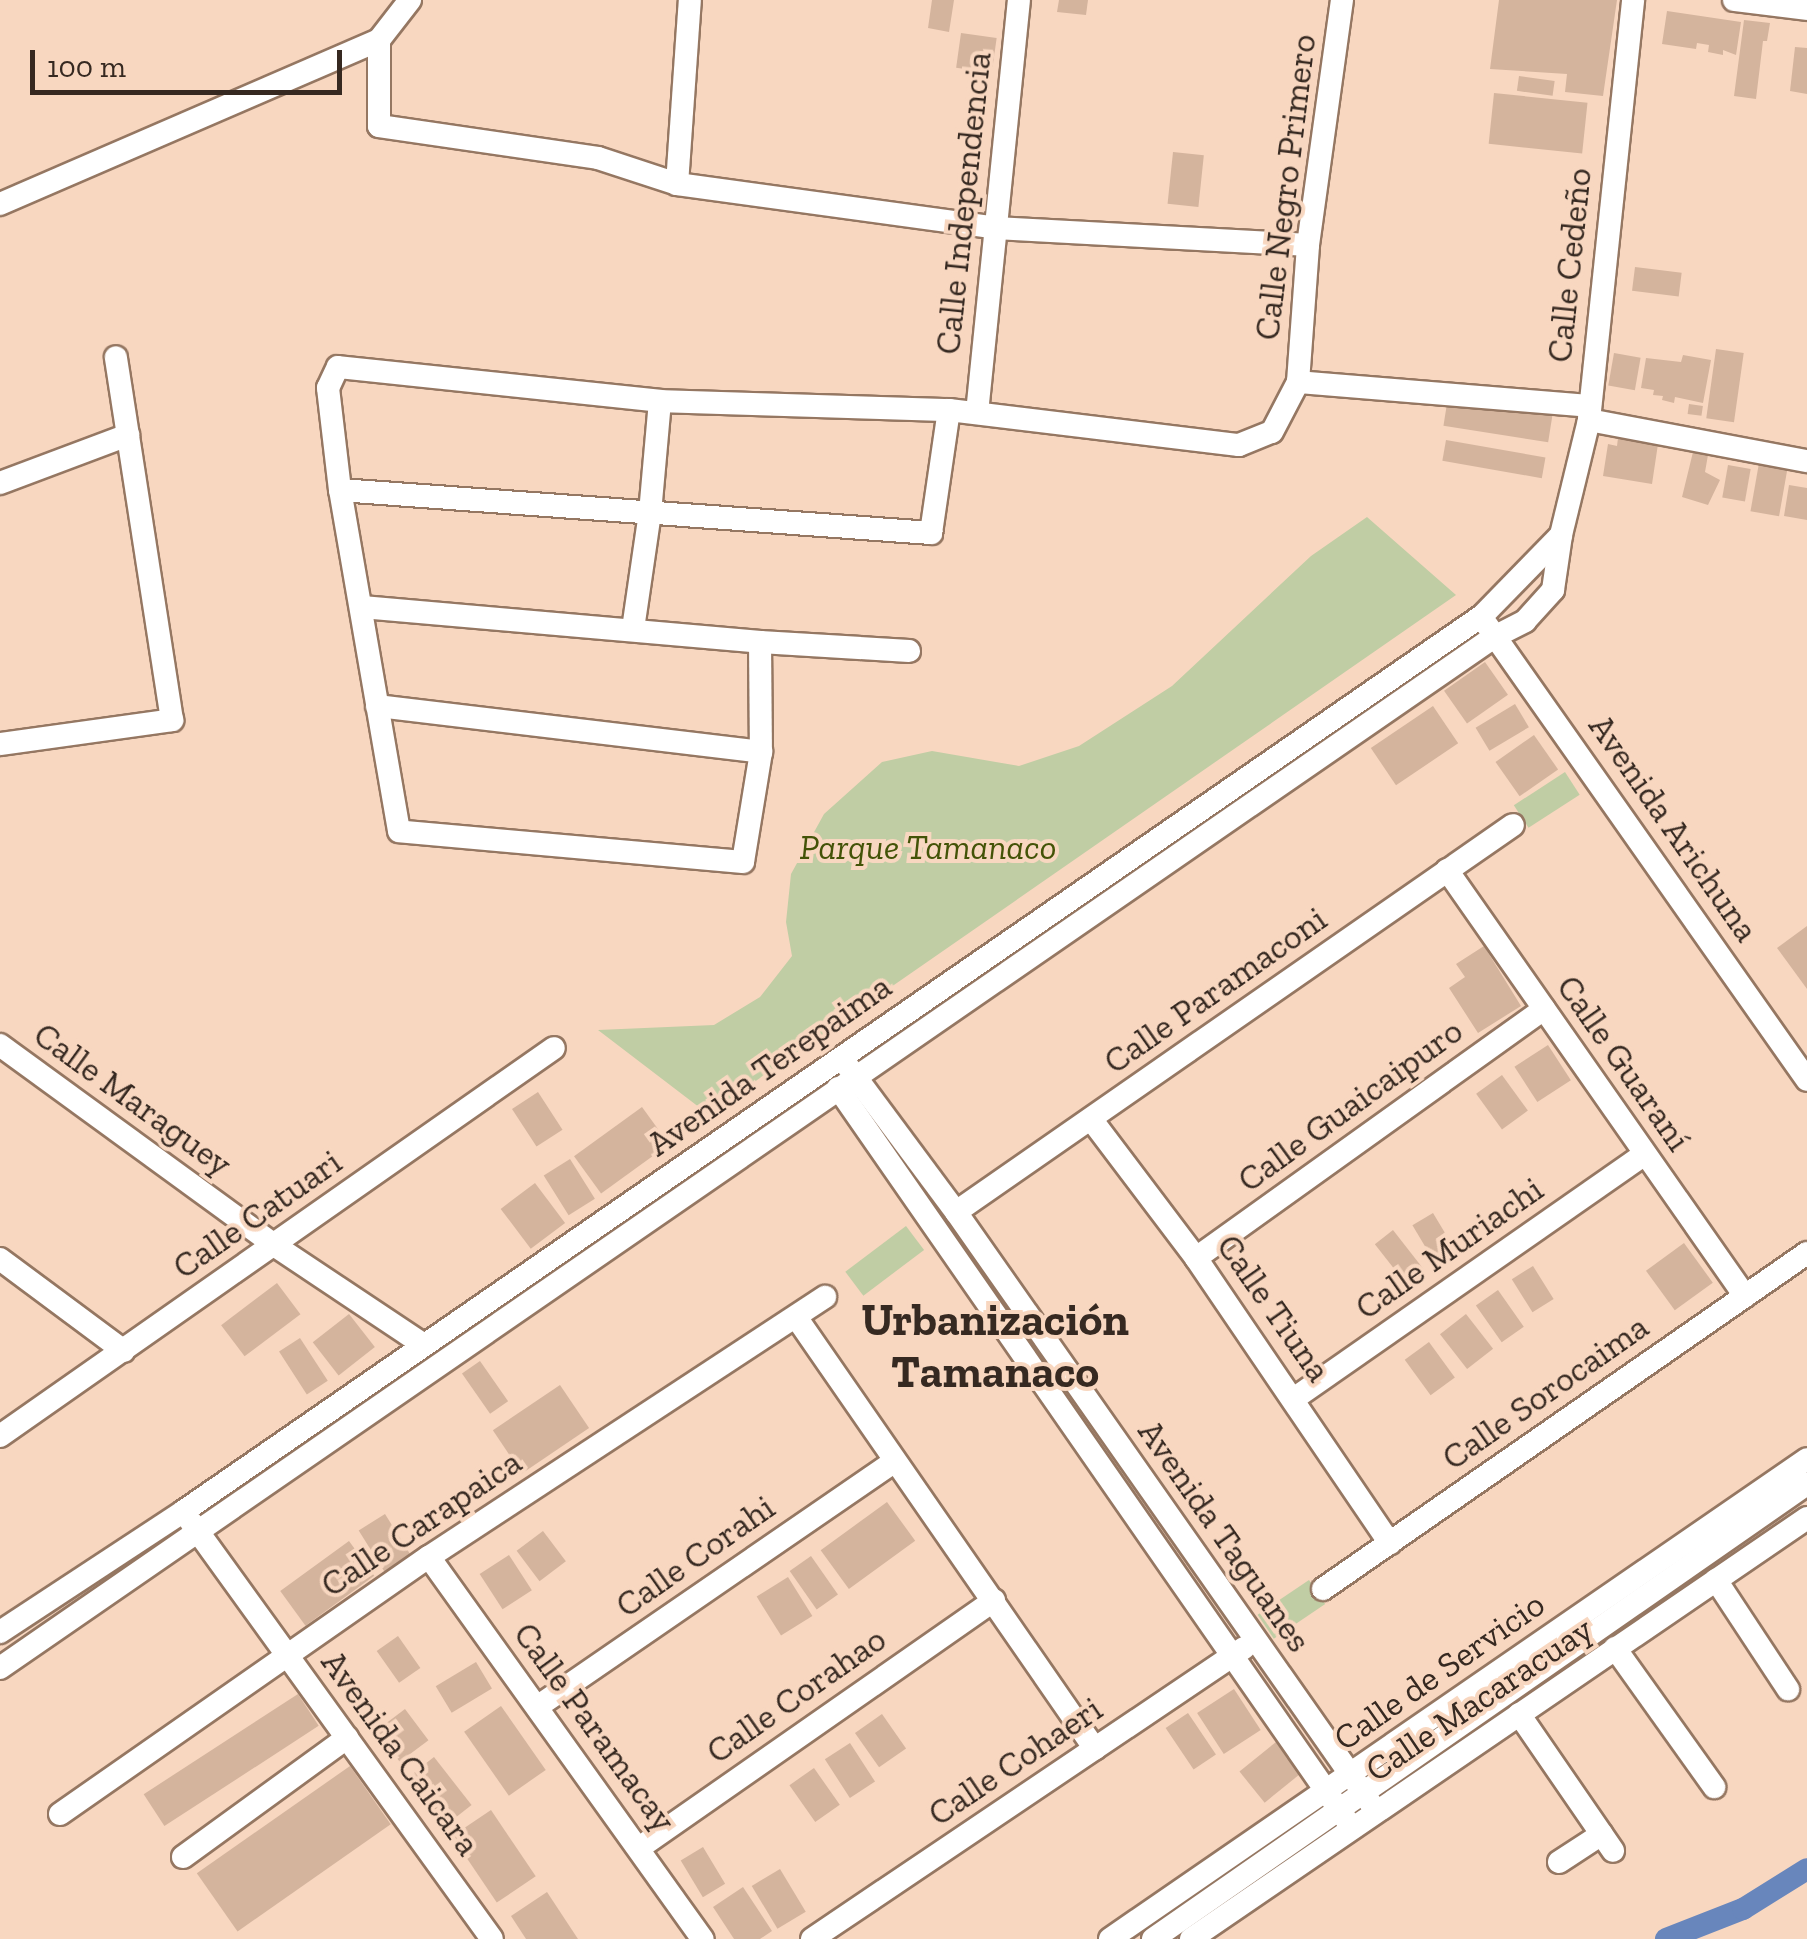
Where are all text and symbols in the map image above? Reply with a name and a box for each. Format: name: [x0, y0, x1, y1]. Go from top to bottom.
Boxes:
scale bar: [35, 30, 348, 92]
street label: Calle Negro Primero: [1245, 32, 1325, 342]
text: 100 m: [47, 49, 126, 85]
street label: Calle Independencia: [926, 50, 1000, 356]
street label: Calle Cedeño: [1538, 166, 1600, 364]
street label: Avenida Arichuna: [1580, 706, 1768, 950]
park label: Parque Tamanaco: [799, 826, 1057, 868]
street label: Calle Paramaconi: [1096, 898, 1334, 1082]
street label: Avenida Terepaima: [639, 965, 899, 1165]
street label: Calle Guaraní: [1548, 967, 1700, 1159]
street label: Calle Guaicaipuro: [1229, 1009, 1471, 1201]
street label: Calle Maraguey: [26, 1013, 240, 1185]
street label: Calle Catuari: [165, 1141, 349, 1287]
street label: Calle Muriachi: [1347, 1168, 1551, 1328]
street label: Calle Tiuna: [1208, 1226, 1340, 1390]
district label: Urbanización Tamanaco: [861, 1294, 1129, 1400]
street label: Calle Sorocaima: [1434, 1305, 1656, 1479]
street label: Avenida Taguanes: [1129, 1412, 1321, 1660]
street label: Calle Carapaica: [313, 1441, 529, 1605]
street label: Calle Corahi: [608, 1486, 782, 1626]
street label: Calle de Servicio: [1326, 1583, 1552, 1759]
street label: Calle Macaracuay: [1358, 1608, 1600, 1790]
street label: Calle Paramacay: [505, 1614, 685, 1840]
street label: Calle Corahao: [698, 1618, 894, 1772]
street label: Avenida Caicara: [313, 1643, 489, 1863]
street label: Calle Cohaeri: [920, 1688, 1110, 1834]

